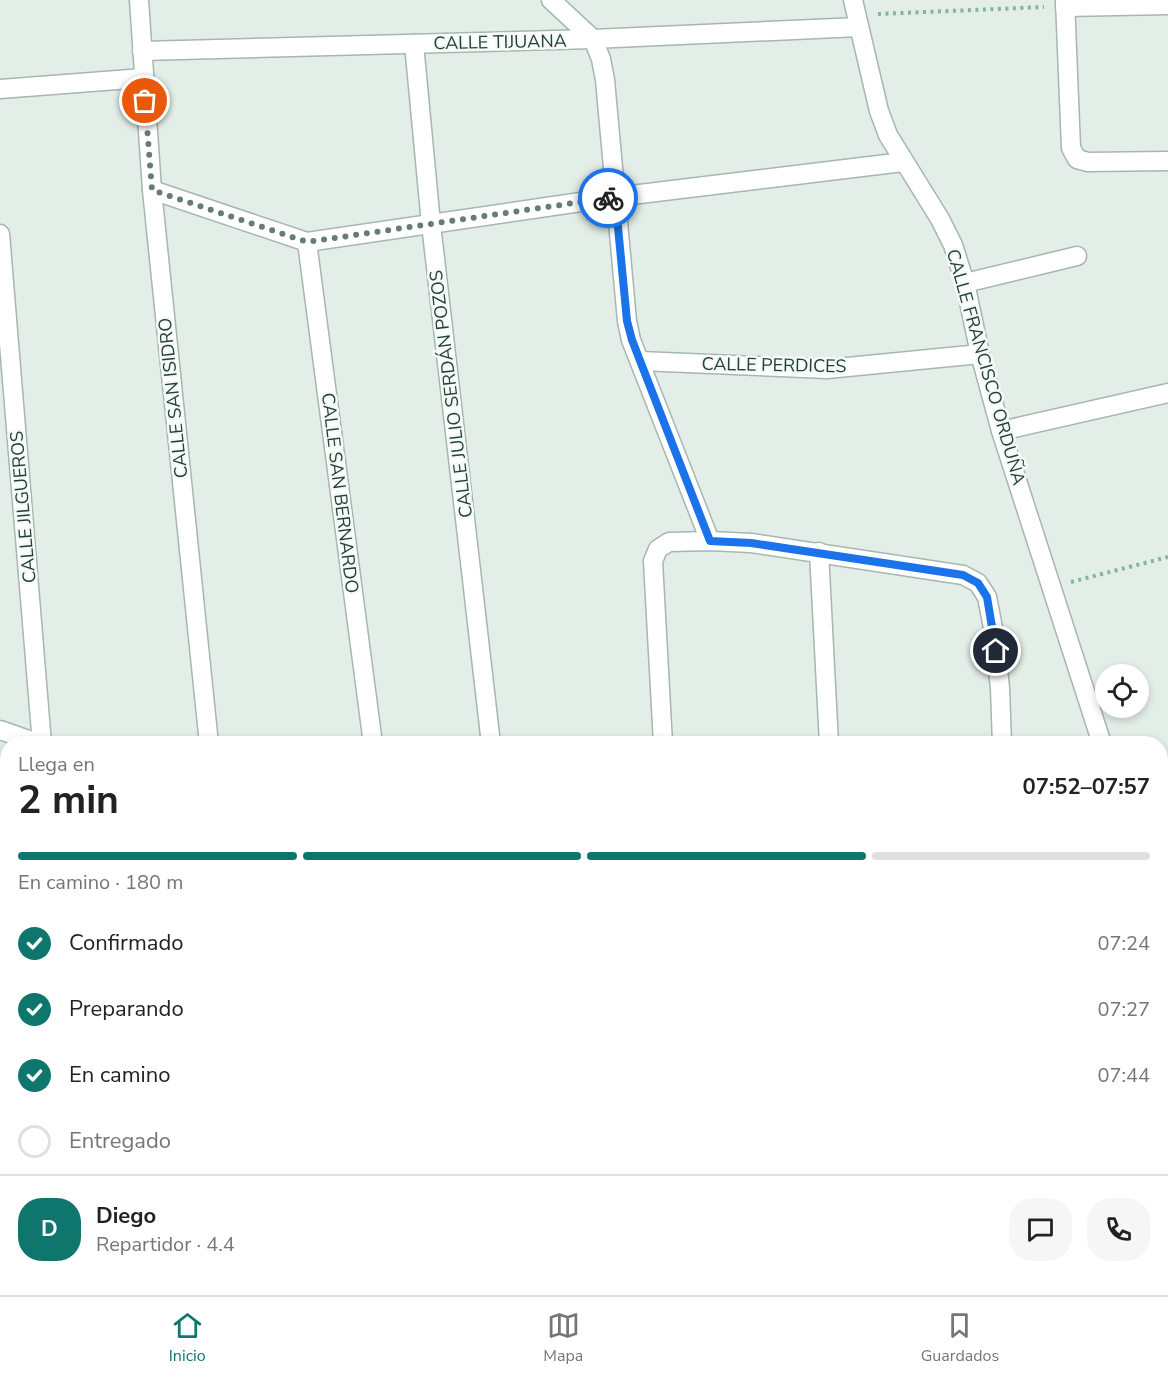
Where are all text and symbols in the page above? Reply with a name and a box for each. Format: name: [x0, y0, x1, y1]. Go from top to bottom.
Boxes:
street label: CALLE TIJUANA: [433, 29, 567, 55]
pin: [119, 75, 170, 126]
icon: bag: [128, 84, 161, 117]
courier: [578, 168, 638, 228]
icon: bike: [592, 182, 625, 215]
street label: CALLE FRANCISCO ORDUÑA: [941, 246, 1031, 488]
street label: CALLE JULIO SERDÁN POZOS: [424, 269, 478, 519]
street label: CALLE SAN ISIDRO: [153, 317, 193, 479]
street label: CALLE PERDICES: [701, 352, 847, 378]
street label: CALLE SAN BERNARDO: [316, 391, 364, 595]
street label: CALLE JILGUEROS: [4, 430, 42, 584]
pin: [970, 625, 1021, 676]
icon: home: [979, 634, 1012, 667]
map controls: [1095, 664, 1149, 718]
button: locate: [1095, 664, 1149, 718]
text: Llega en: [18, 751, 95, 778]
text: 07:52–07:57: [1022, 772, 1150, 802]
text: 2 min: [18, 774, 119, 827]
text: En camino · 180 m: [18, 869, 183, 896]
icon: check: [18, 927, 51, 960]
text: Confirmado: [69, 928, 184, 958]
text: 07:24: [1097, 930, 1150, 957]
icon: check: [18, 993, 51, 1026]
text: Preparando: [69, 994, 184, 1024]
text: 07:27: [1097, 996, 1150, 1023]
icon: check: [18, 1059, 51, 1092]
text: En camino: [69, 1060, 170, 1090]
text: 07:44: [1097, 1062, 1150, 1089]
text: Entregado: [69, 1126, 171, 1156]
button: chat: [1009, 1198, 1072, 1261]
button: phone: [1087, 1198, 1150, 1261]
text: Diego: [96, 1201, 156, 1231]
text: D: [41, 1214, 58, 1244]
text: Repartidor · 4.4: [96, 1231, 235, 1258]
tab: Inicio: [169, 1309, 206, 1367]
tab: Mapa: [543, 1309, 583, 1367]
tab: Guardados: [921, 1309, 999, 1367]

